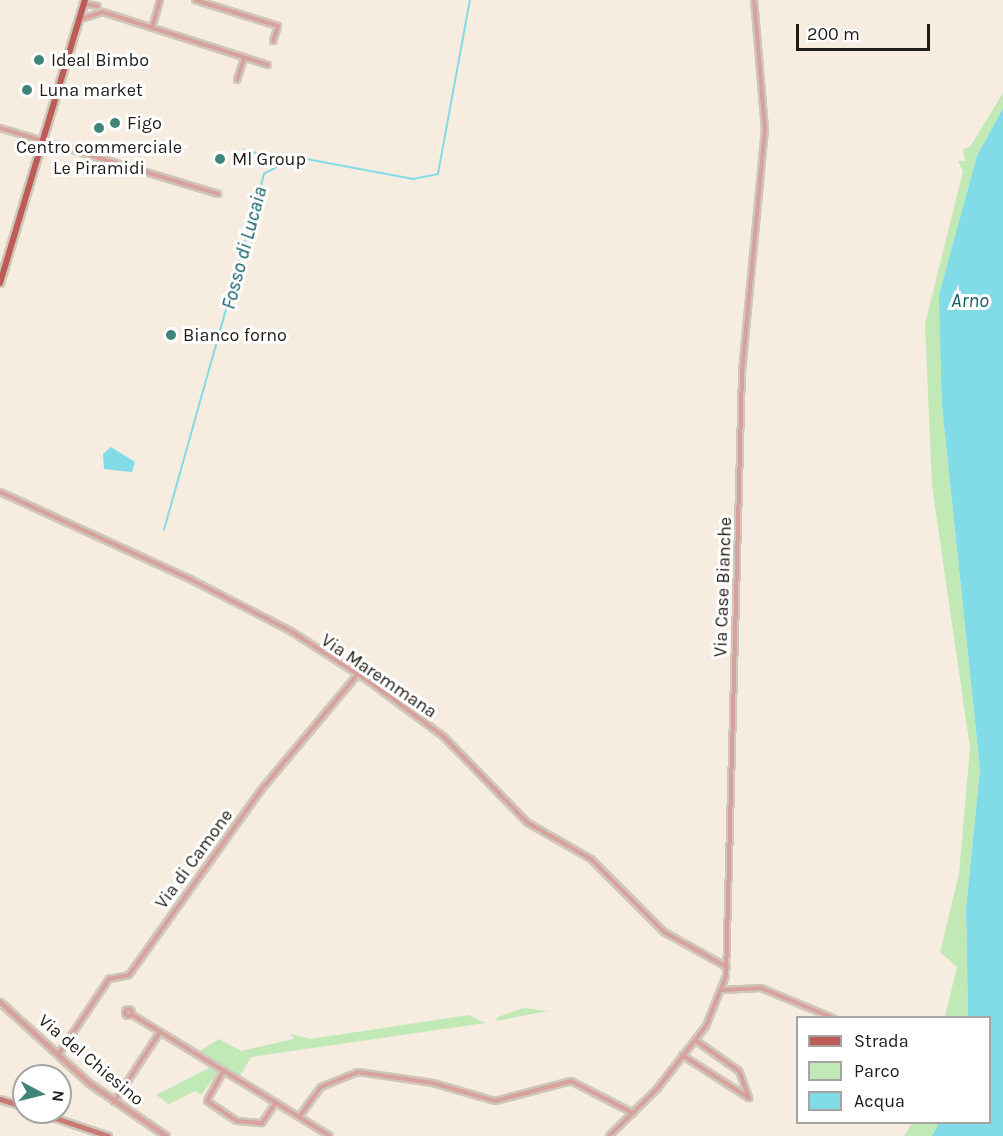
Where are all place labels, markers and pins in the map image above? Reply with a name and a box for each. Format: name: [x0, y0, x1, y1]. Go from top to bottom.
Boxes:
place label: Ideal Bimbo: [51, 49, 149, 71]
marker: Ideal Bimbo: [32, 53, 46, 67]
place label: Luna market: [39, 79, 143, 101]
marker: Luna market: [20, 83, 34, 97]
place label: Figo: [127, 112, 162, 134]
marker: Figo: [108, 116, 122, 130]
marker: Centro commerciale Le Piramidi: [92, 121, 106, 135]
place label: Centro commerciale Le Piramidi: [16, 137, 182, 180]
place label: Ml Group: [232, 148, 306, 170]
marker: Ml Group: [213, 152, 227, 166]
place label: Bianco forno: [183, 324, 287, 346]
marker: Bianco forno: [164, 328, 178, 342]

